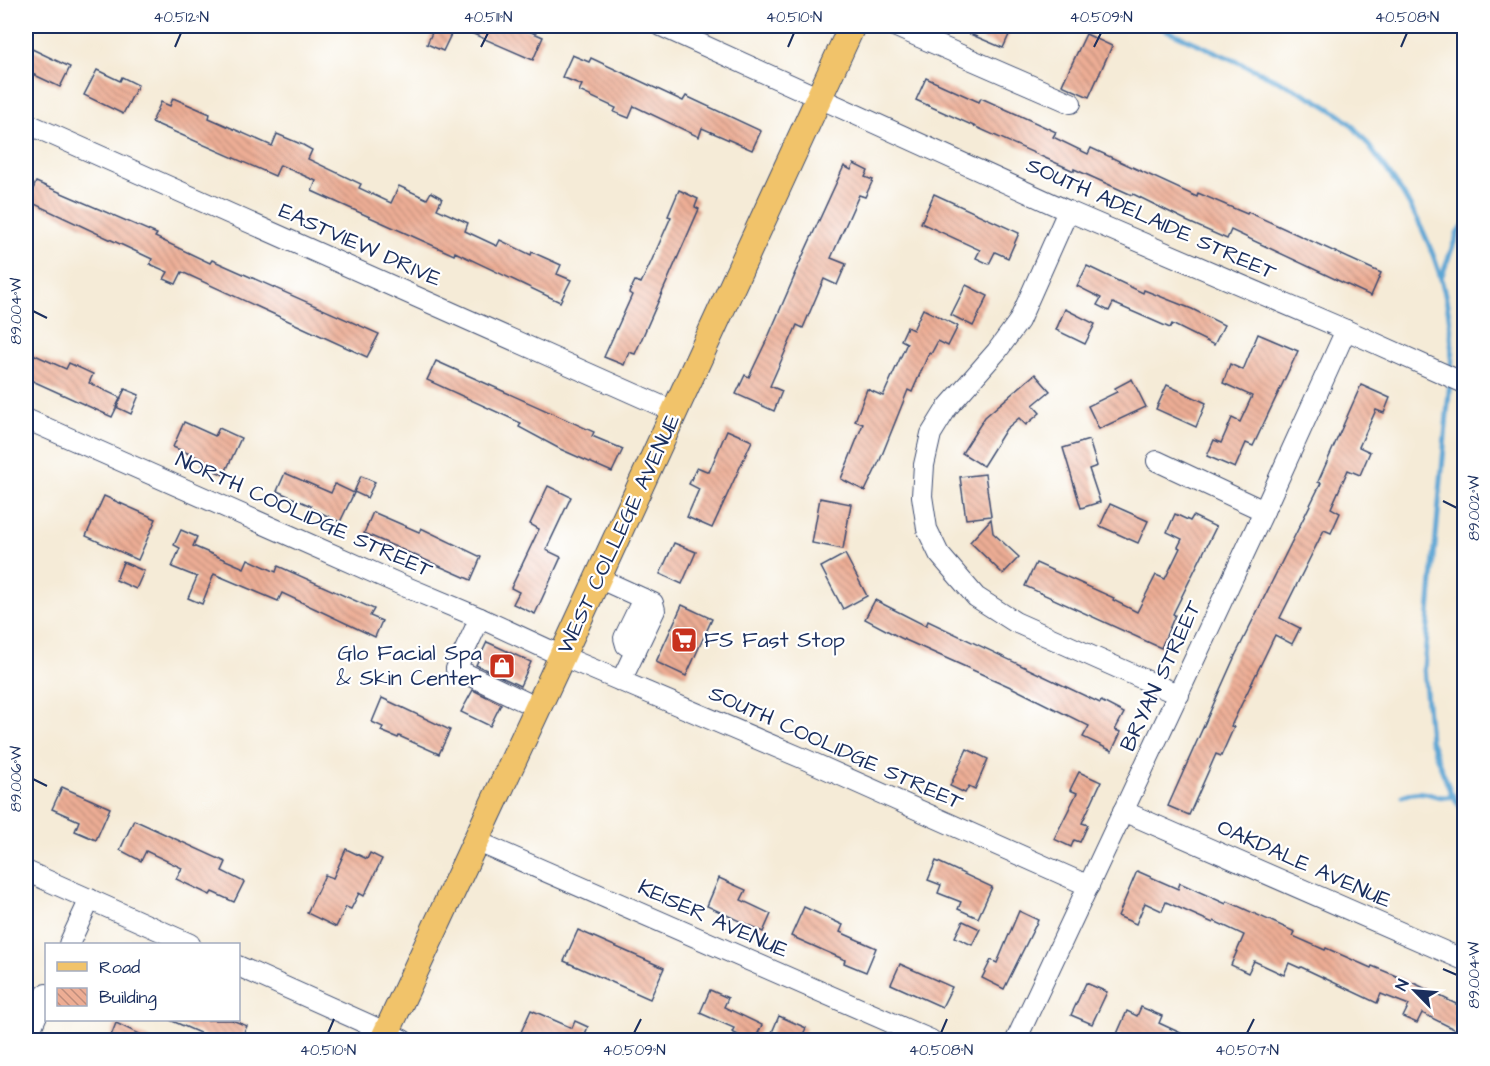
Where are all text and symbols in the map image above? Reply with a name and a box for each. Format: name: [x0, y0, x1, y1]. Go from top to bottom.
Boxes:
text: 40.512°N: [153, 7, 209, 28]
text: 40.511°N: [464, 7, 512, 28]
text: 40.510°N: [766, 7, 822, 28]
text: 40.509°N: [1069, 7, 1133, 28]
text: 40.508°N: [1375, 7, 1439, 28]
street label: SOUTH ADELAIDE STREET: [1021, 150, 1281, 288]
street label: EASTVIEW DRIVE: [274, 195, 446, 295]
text: 89.004°W: [6, 278, 27, 344]
street label: WEST COLLEGE AVENUE: [550, 409, 688, 659]
street label: NORTH COOLIDGE STREET: [171, 444, 438, 586]
text: 89.002°W: [1464, 475, 1485, 541]
street label: BRYAN STREET: [1112, 595, 1210, 756]
supermarket icon: FS Fast Stop: [669, 625, 699, 655]
place label: FS Fast Stop: [704, 625, 845, 656]
place label: Glo Facial Spa & Skin Center: [336, 638, 482, 694]
shop icon: Glo Facial Spa & Skin Center: [487, 651, 517, 681]
street label: SOUTH COOLIDGE STREET: [704, 678, 968, 818]
text: 89.006°W: [6, 746, 27, 812]
street label: OAKDALE AVENUE: [1212, 812, 1396, 916]
street label: KEISER AVENUE: [633, 872, 793, 966]
text: 89.004°W: [1464, 942, 1485, 1008]
legend: [45, 943, 240, 1021]
text: Road: [99, 955, 140, 980]
north arrow: [1385, 961, 1445, 1021]
text: N: [1390, 976, 1414, 994]
text: Building: [99, 985, 157, 1011]
text: 40.510°N: [300, 1040, 356, 1061]
text: 40.509°N: [602, 1040, 666, 1061]
text: 40.508°N: [909, 1040, 973, 1061]
text: 40.507°N: [1215, 1040, 1279, 1061]

